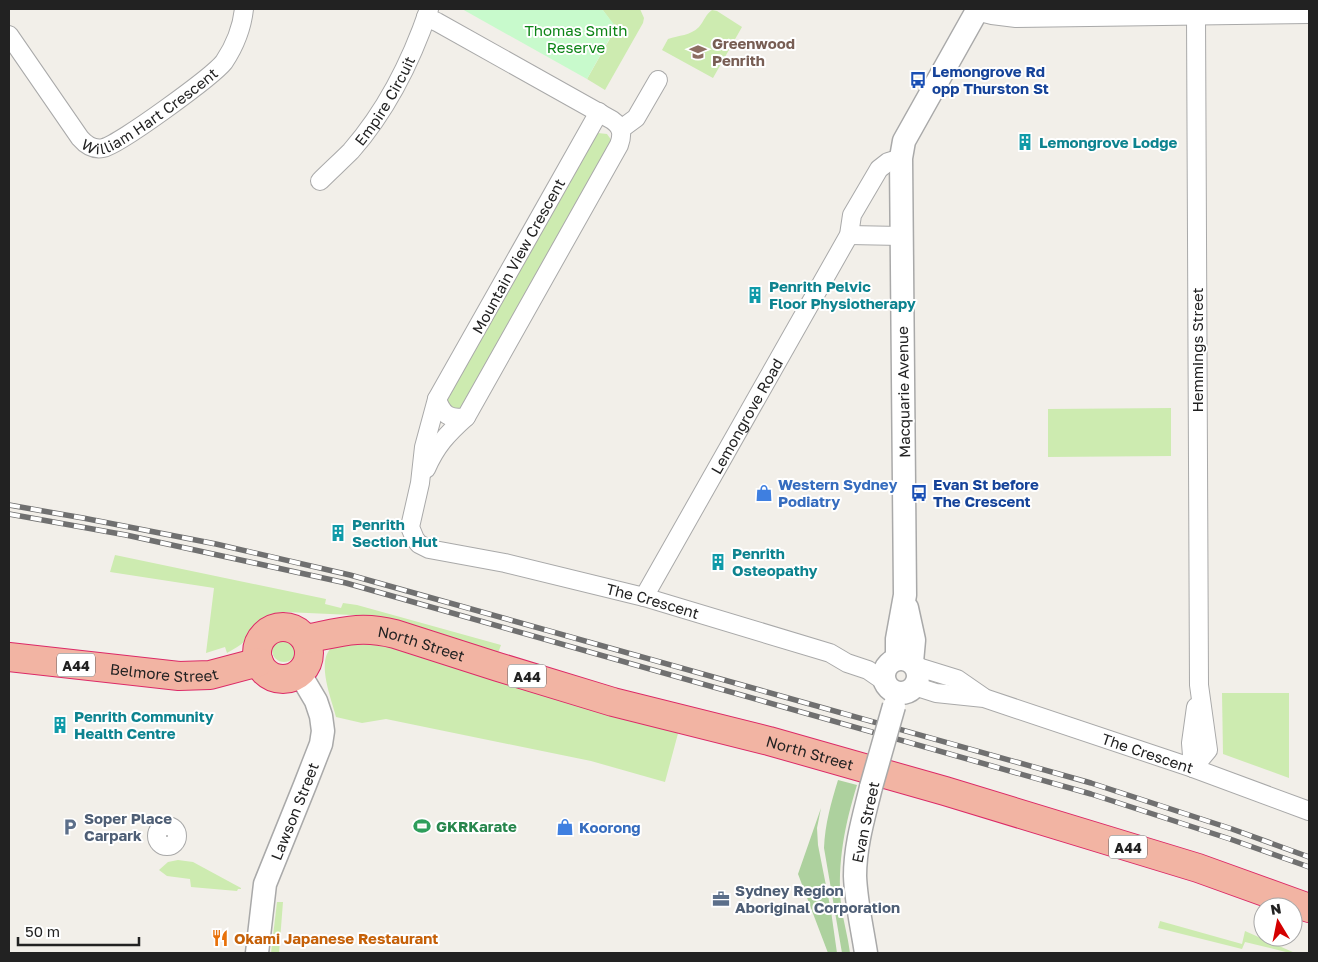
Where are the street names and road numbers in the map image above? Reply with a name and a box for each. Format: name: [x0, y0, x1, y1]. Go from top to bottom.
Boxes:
street label: Empire Circuit: [351, 53, 418, 149]
street label: William Hart Crescent: [78, 64, 221, 158]
street label: Mountain View Crescent: [468, 175, 568, 337]
street label: Hemmings Street: [1188, 287, 1206, 413]
street label: Macquarie Avenue: [893, 326, 913, 458]
street label: Lemongrove Road: [707, 355, 786, 477]
street label: The Crescent: [605, 579, 701, 622]
street label: North Street: [377, 622, 467, 665]
road number: A44: [57, 654, 95, 676]
street label: Belmore Street: [109, 659, 220, 685]
road number: A44: [508, 664, 546, 688]
street label: The Crescent: [1100, 729, 1196, 777]
street label: North Street: [764, 732, 856, 774]
street label: Lawson Street: [267, 760, 322, 863]
street label: Evan Street: [848, 780, 882, 864]
road number: A44: [1109, 836, 1147, 859]

